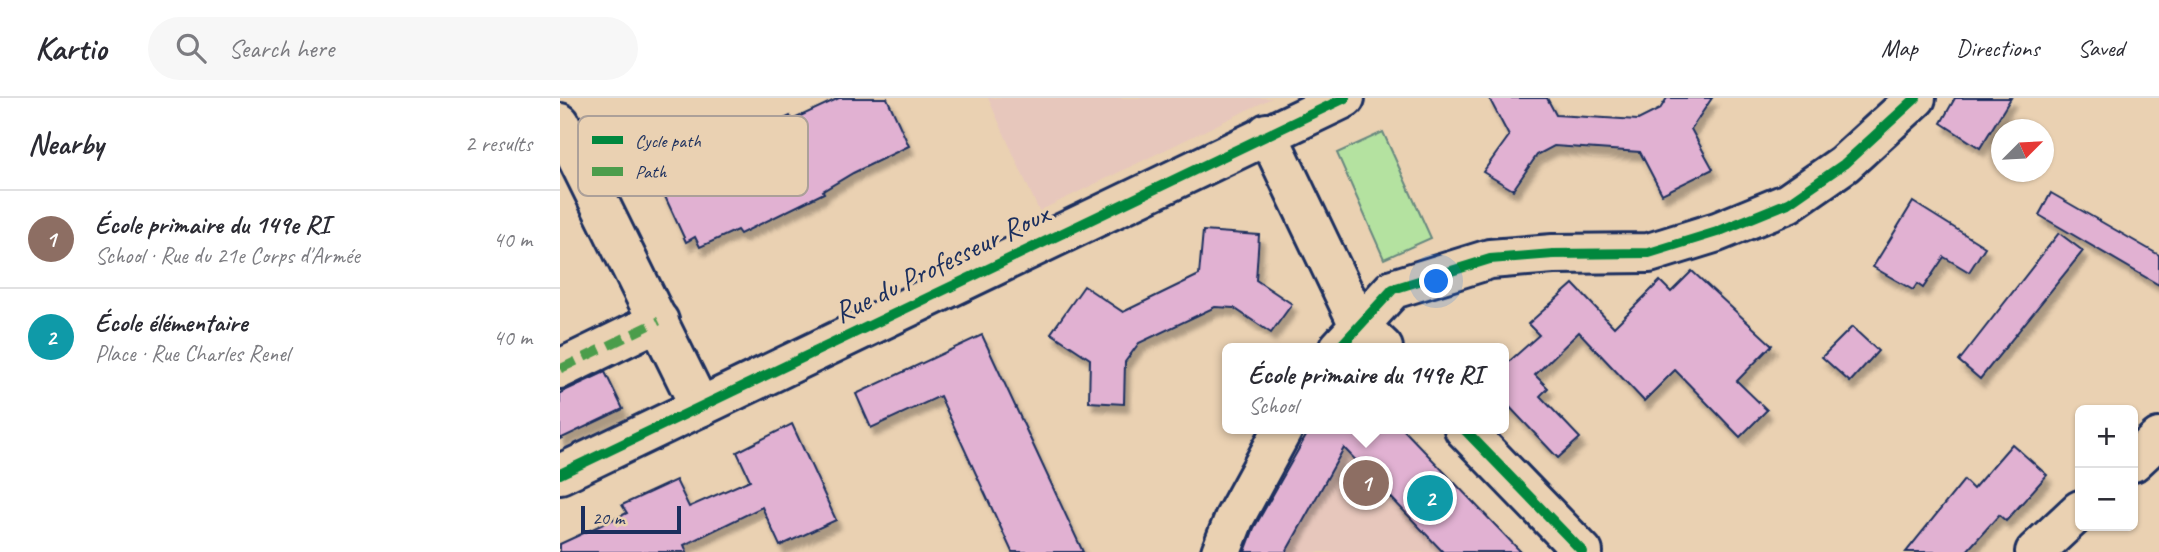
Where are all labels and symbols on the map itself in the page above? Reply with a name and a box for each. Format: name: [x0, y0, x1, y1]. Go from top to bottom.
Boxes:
legend: [578, 116, 808, 196]
north arrow: [1991, 119, 2054, 182]
text: Cycle path: [635, 129, 701, 153]
text: Path: [635, 160, 668, 184]
street label: Rue du Professeur Roux: [827, 193, 1057, 331]
your location: [1419, 264, 1453, 298]
pin: 1: [1343, 457, 1389, 509]
pin: 2: [1407, 472, 1453, 524]
scale bar: [581, 503, 681, 535]

